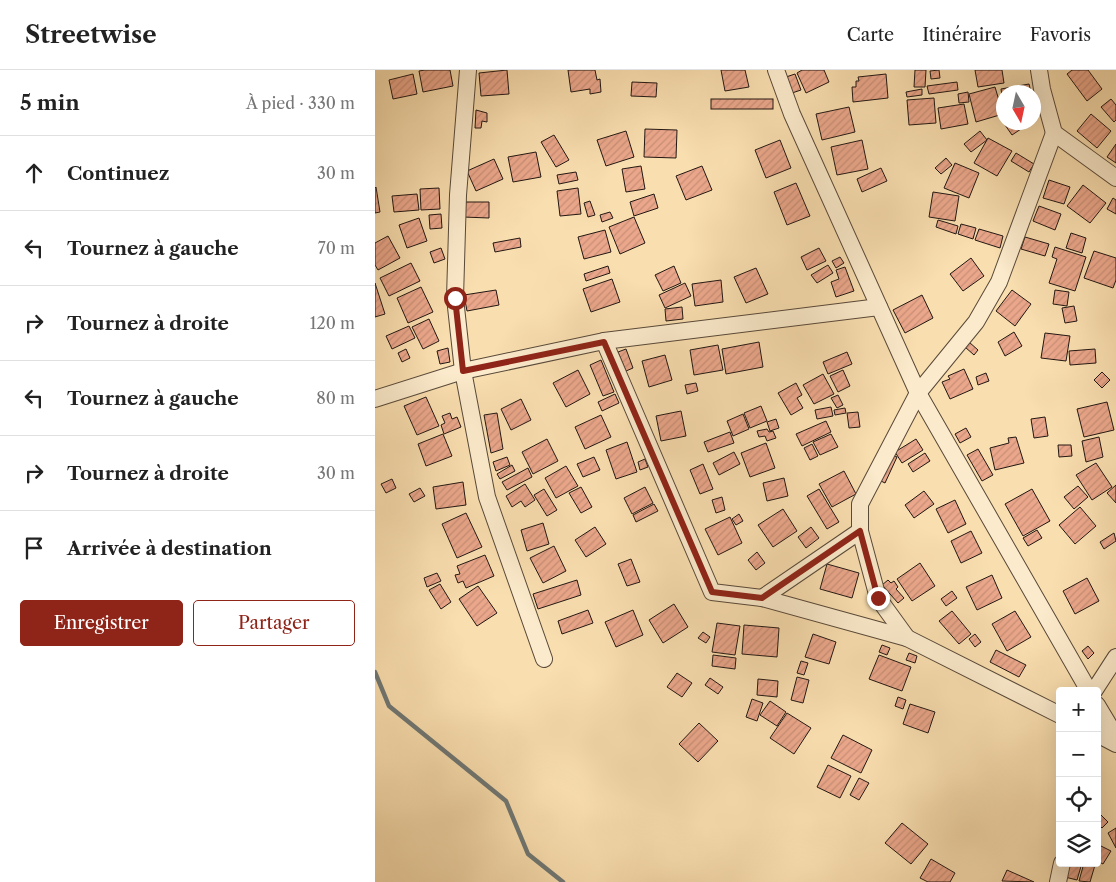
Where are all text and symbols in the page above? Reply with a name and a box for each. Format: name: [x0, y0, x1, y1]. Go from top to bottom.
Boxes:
text: Streetwise: [25, 20, 157, 49]
text: Carte: [847, 24, 894, 46]
text: Itinéraire: [922, 24, 1002, 46]
text: Favoris: [1030, 24, 1091, 46]
north arrow: [996, 85, 1041, 130]
text: 5 min: [20, 90, 80, 115]
text: À pied · 330 m: [246, 93, 355, 113]
icon: ahead: [20, 159, 48, 187]
text: Continuez: [67, 162, 169, 185]
text: 30 m: [317, 163, 355, 183]
icon: left: [20, 234, 48, 262]
text: Tournez à gauche: [67, 237, 239, 260]
text: 70 m: [318, 238, 355, 258]
route start: [444, 287, 467, 310]
icon: right: [20, 309, 48, 337]
text: Tournez à droite: [67, 312, 229, 335]
text: 120 m: [310, 313, 355, 333]
icon: left: [20, 384, 48, 412]
text: Tournez à gauche: [67, 387, 239, 410]
text: 80 m: [316, 388, 355, 408]
icon: right: [20, 459, 48, 487]
text: Tournez à droite: [67, 462, 229, 485]
text: 30 m: [317, 463, 355, 483]
icon: arrive: [20, 534, 48, 562]
text: Arrivée à destination: [67, 537, 272, 560]
route end: [867, 587, 890, 610]
button: Enregistrer: [20, 600, 183, 646]
button: Partager: [193, 600, 355, 646]
map controls: [1056, 687, 1101, 867]
button: +: [1056, 687, 1101, 732]
button: −: [1056, 732, 1101, 777]
button: locate: [1056, 777, 1101, 822]
button: layers: [1056, 822, 1101, 867]

